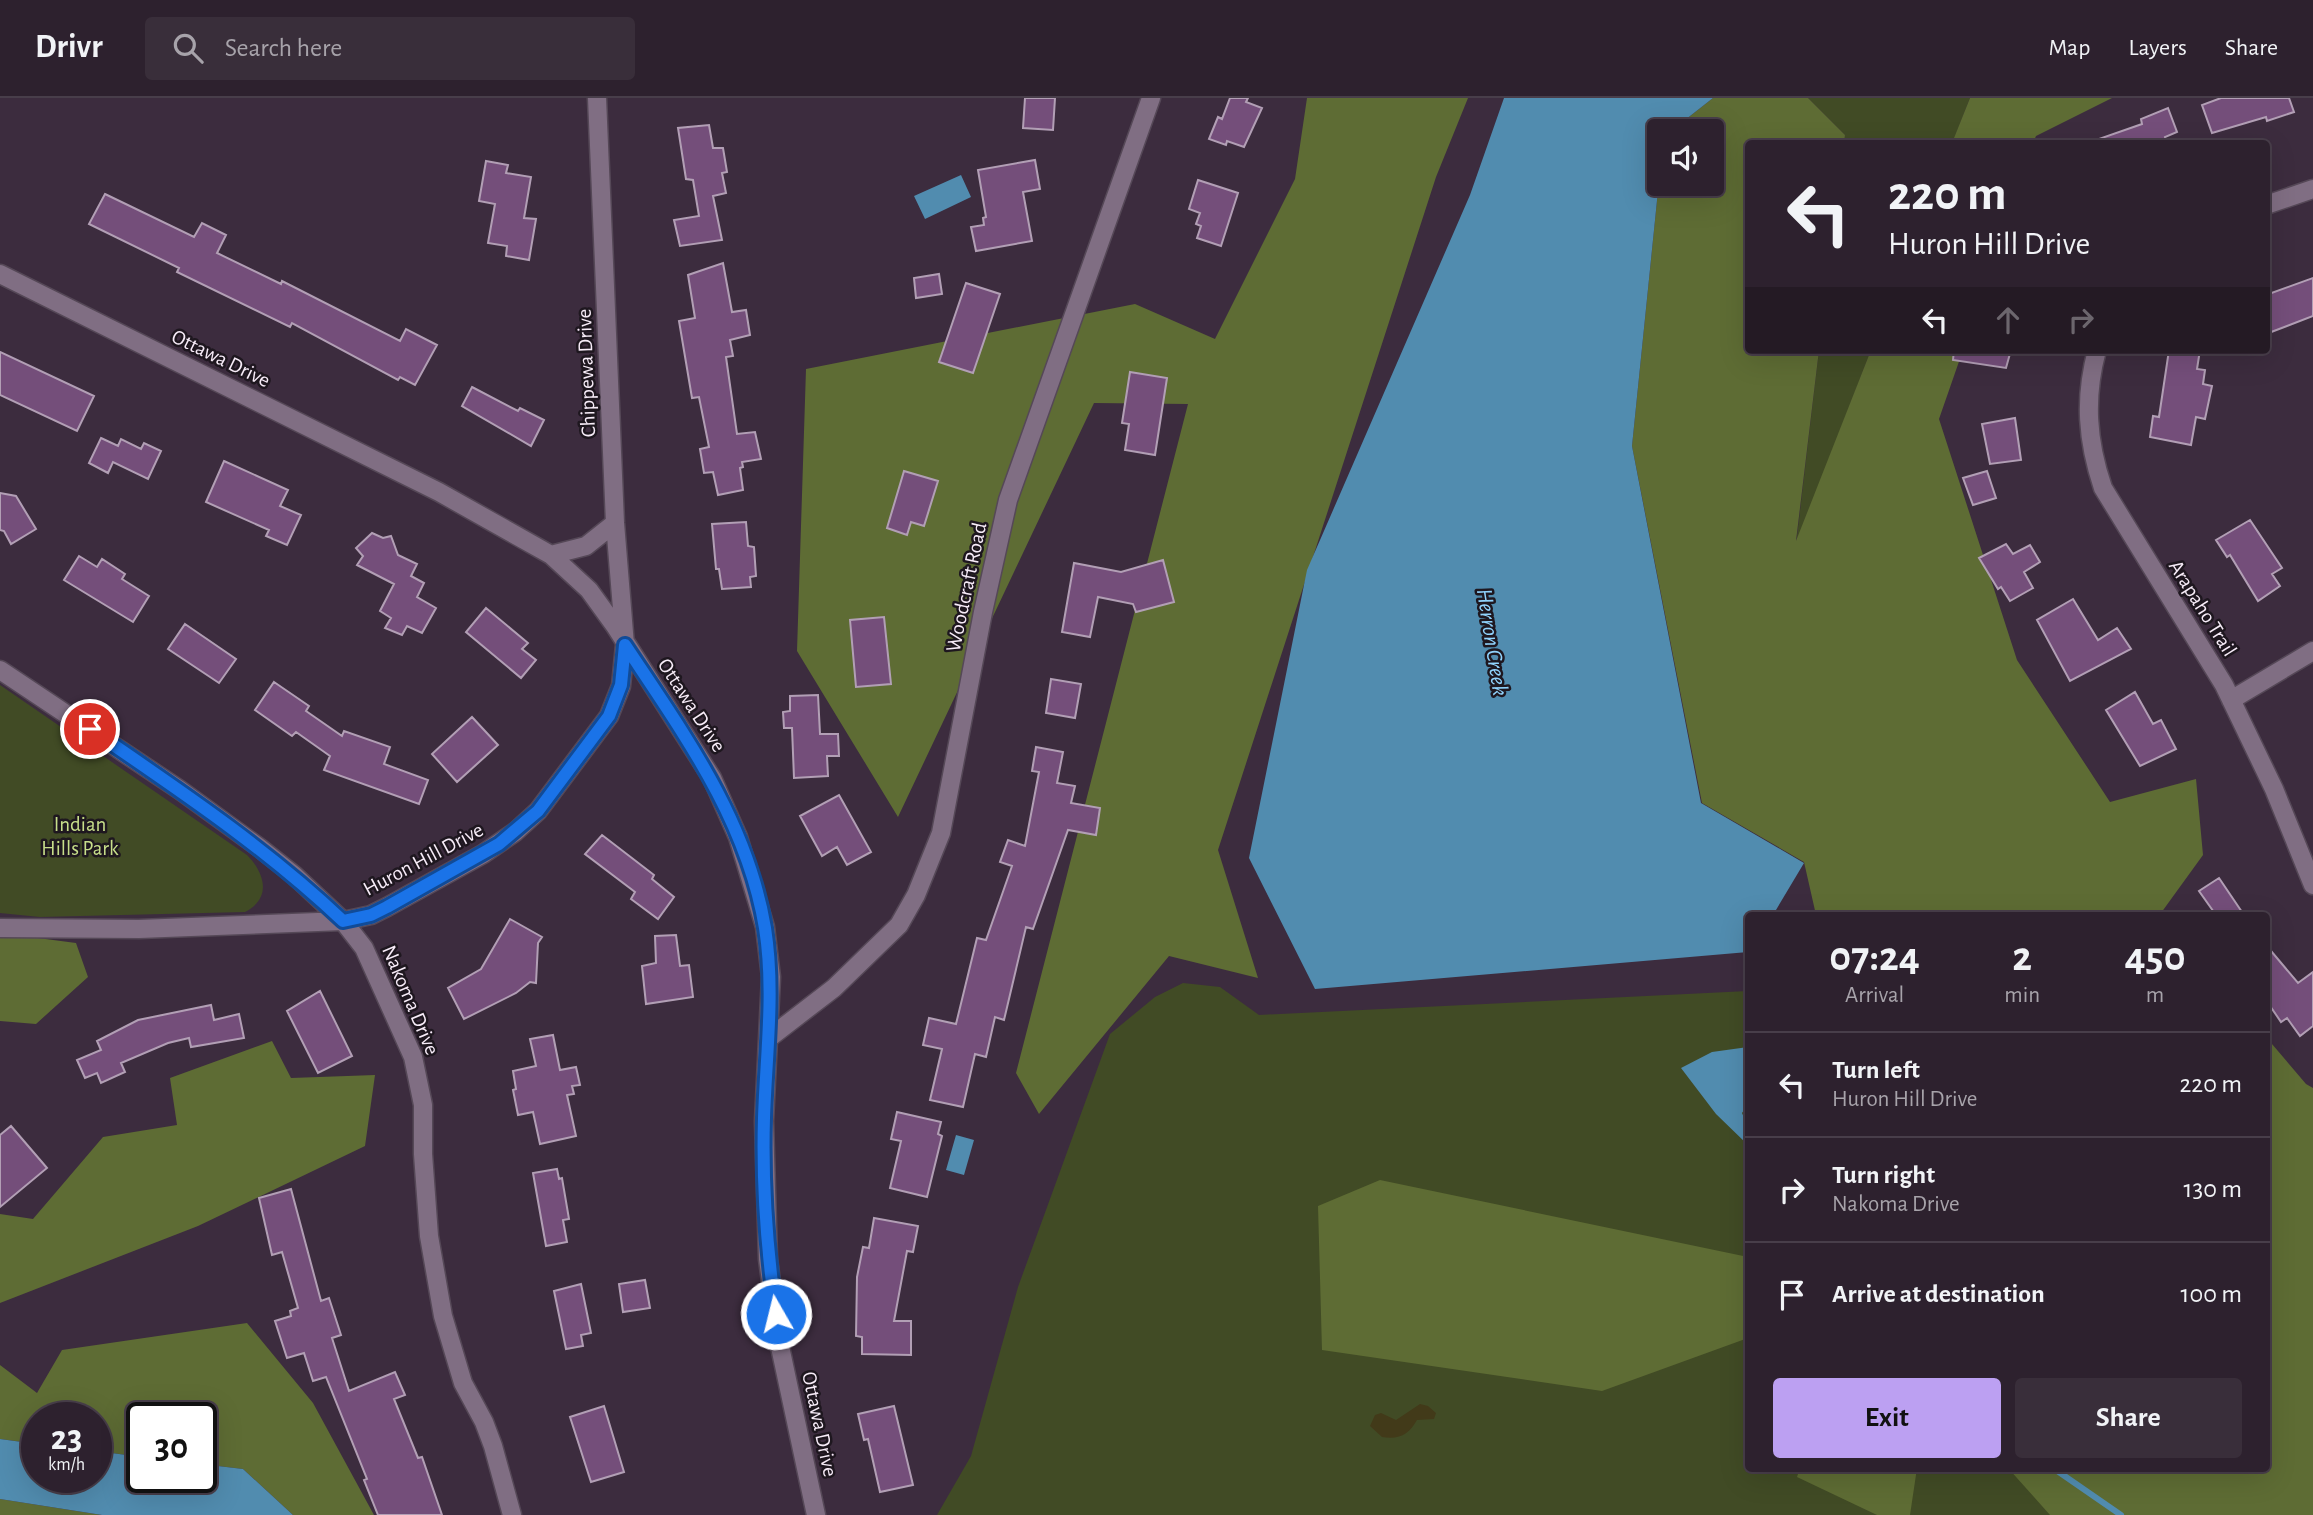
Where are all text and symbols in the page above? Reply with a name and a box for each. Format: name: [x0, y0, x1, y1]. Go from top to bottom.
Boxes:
search box: [145, 17, 635, 80]
icon: search: [169, 29, 207, 67]
text: Drivr: [35, 31, 103, 64]
text: Search here: [225, 35, 342, 61]
text: Map: [2048, 36, 2090, 60]
text: Layers: [2128, 36, 2187, 60]
text: Share: [2225, 36, 2278, 60]
map controls: [1647, 119, 1724, 196]
button: sound: [1647, 119, 1724, 196]
icon: left: [1773, 168, 1864, 259]
text: 220 m: [1888, 170, 2007, 219]
text: Huron Hill Drive: [1888, 228, 2090, 260]
icon: left: [1916, 301, 1954, 339]
icon: ahead: [1989, 301, 2027, 339]
icon: right: [2062, 301, 2100, 339]
street label: Chippewa Drive: [574, 308, 599, 438]
street label: Ottawa Drive: [168, 326, 273, 391]
street label: Woodcraft Road: [943, 520, 990, 654]
street label: Arapaho Trail: [2165, 557, 2240, 660]
water label: Herron Creek: [1472, 587, 1511, 698]
street label: Ottawa Drive: [654, 655, 729, 756]
pin: [60, 699, 120, 759]
icon: arrive: [71, 710, 109, 748]
park label: Indian Hills Park: [41, 814, 119, 859]
street label: Huron Hill Drive: [360, 819, 487, 900]
text: 07:24: [1829, 936, 1920, 978]
text: 2: [2012, 936, 2032, 978]
text: 450: [2124, 936, 2186, 978]
street label: Nakoma Drive: [378, 942, 443, 1058]
text: Arrival: [1845, 984, 1904, 1007]
text: min: [2004, 984, 2040, 1007]
text: m: [2146, 984, 2164, 1007]
text: Turn left: [1832, 1057, 1920, 1083]
icon: left: [1773, 1066, 1811, 1104]
text: 220 m: [2180, 1071, 2242, 1097]
text: Huron Hill Drive: [1832, 1088, 1977, 1111]
text: Turn right: [1832, 1162, 1935, 1188]
icon: right: [1773, 1171, 1811, 1209]
text: 130 m: [2184, 1176, 2242, 1202]
text: Nakoma Drive: [1832, 1193, 1960, 1216]
icon: arrive: [1773, 1276, 1811, 1314]
position arrow: [739, 1277, 813, 1351]
text: Arrive at destination: [1832, 1281, 2045, 1307]
text: 100 m: [2181, 1281, 2242, 1307]
street label: Ottawa Drive: [798, 1370, 841, 1479]
button: Exit: [1773, 1378, 2001, 1458]
button: Share: [2015, 1378, 2242, 1458]
speed limit sign: 30: [126, 1402, 217, 1493]
text: 23: [51, 1421, 82, 1456]
text: km/h: [48, 1456, 85, 1474]

